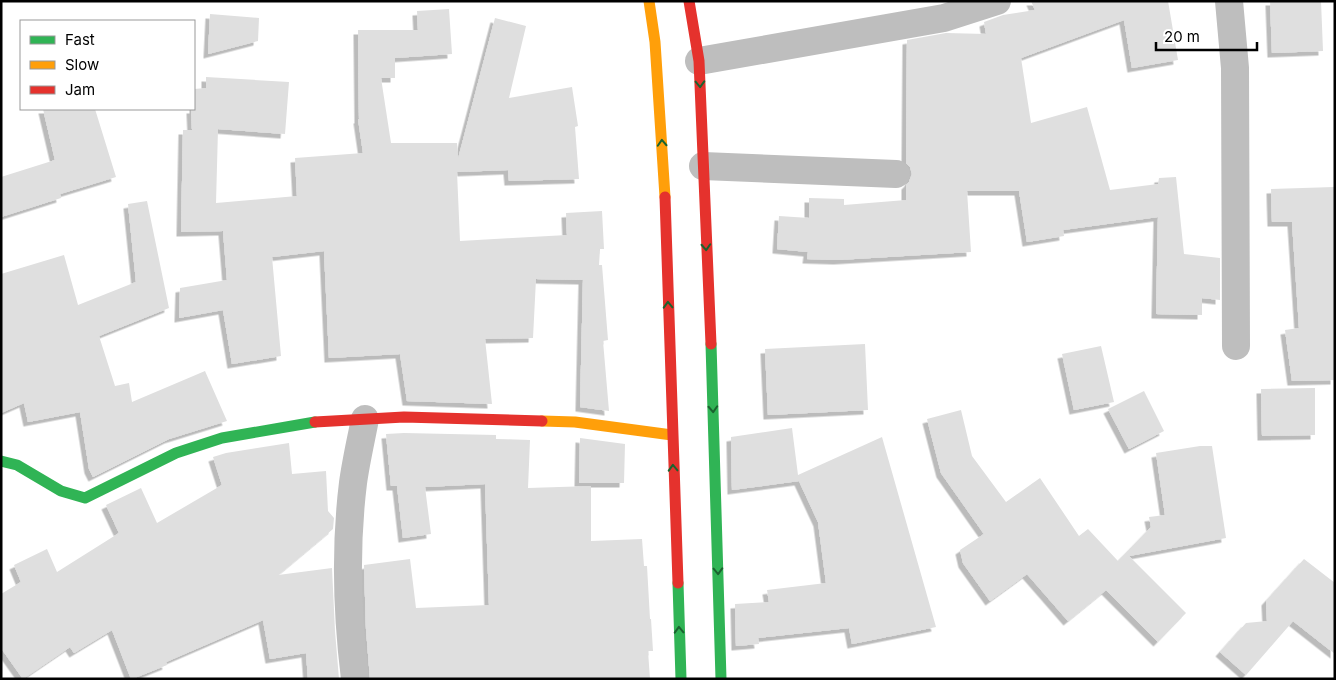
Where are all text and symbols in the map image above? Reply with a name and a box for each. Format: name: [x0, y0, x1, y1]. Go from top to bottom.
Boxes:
legend: [20, 20, 195, 110]
scale bar: [1156, 20, 1257, 52]
text: 20 m: [1164, 27, 1200, 46]
text: Fast: [65, 30, 95, 49]
text: Slow: [65, 55, 99, 74]
text: Jam: [65, 80, 95, 99]
one-way arrow: [695, 80, 705, 88]
one-way arrow: [656, 139, 667, 147]
one-way arrow: [701, 243, 712, 251]
one-way arrow: [662, 301, 673, 309]
one-way arrow: [708, 405, 719, 413]
one-way arrow: [668, 463, 678, 471]
one-way arrow: [713, 568, 724, 576]
one-way arrow: [674, 626, 684, 634]

